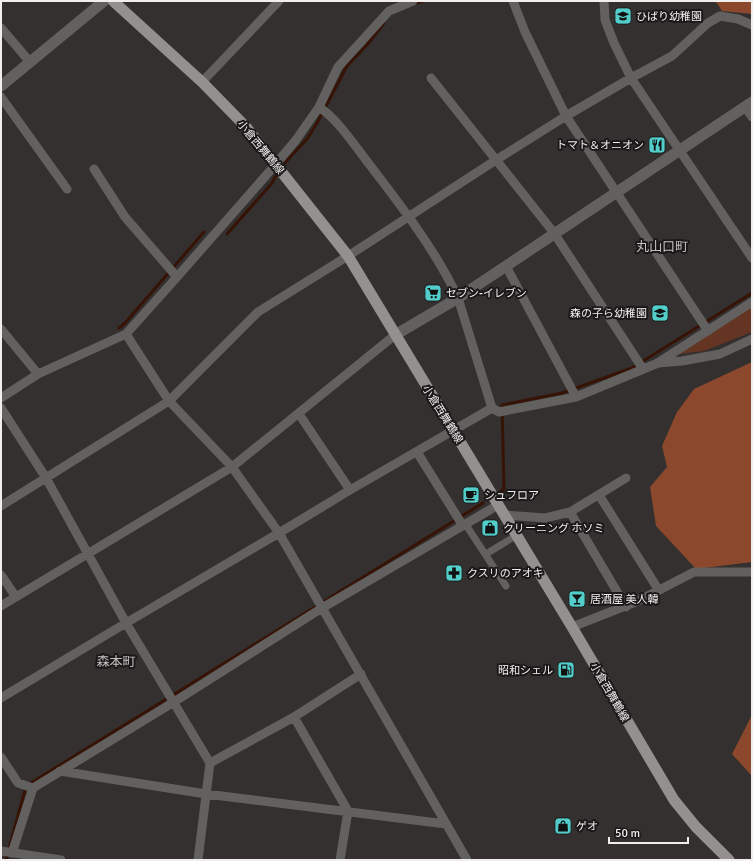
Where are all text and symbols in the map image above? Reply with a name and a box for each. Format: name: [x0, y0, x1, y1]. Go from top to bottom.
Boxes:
school or university icon: ひばり幼稚園: [613, 6, 633, 26]
place label: ひばり幼稚園: [636, 10, 702, 23]
street label: 小倉西舞鶴線: [234, 118, 287, 177]
restaurant icon: トマト＆オニオン: [647, 135, 667, 155]
place label: トマト＆オニオン: [556, 139, 644, 152]
district label: 丸山口町: [636, 239, 688, 255]
supermarket icon: セブン-イレブン: [423, 283, 443, 303]
place label: セブン-イレブン: [446, 287, 527, 300]
school or university icon: 森の子ら幼稚園: [650, 303, 670, 323]
place label: 森の子ら幼稚園: [570, 307, 647, 320]
street label: 小倉西舞鶴線: [420, 383, 466, 446]
cafe icon: シュフロア: [461, 485, 481, 505]
place label: シュフロア: [484, 489, 539, 502]
shop icon: クリーニング ホソミ: [480, 518, 500, 538]
place label: クリーニング ホソミ: [503, 522, 604, 535]
pharmacy icon: クスリのアオキ: [444, 563, 464, 583]
place label: クスリのアオキ: [467, 567, 544, 580]
bar icon: 居酒屋 美人韓: [567, 589, 587, 609]
place label: 居酒屋 美人韓: [590, 593, 658, 606]
district label: 森本町: [96, 654, 136, 670]
fuel station icon: 昭和シェル: [556, 660, 576, 680]
street label: 小倉西舞鶴線: [587, 660, 632, 724]
place label: 昭和シェル: [498, 664, 553, 677]
shop icon: ゲオ: [553, 816, 573, 836]
scale bar: [609, 819, 688, 845]
place label: ゲオ: [576, 820, 598, 833]
text: 50 m: [615, 826, 640, 841]

